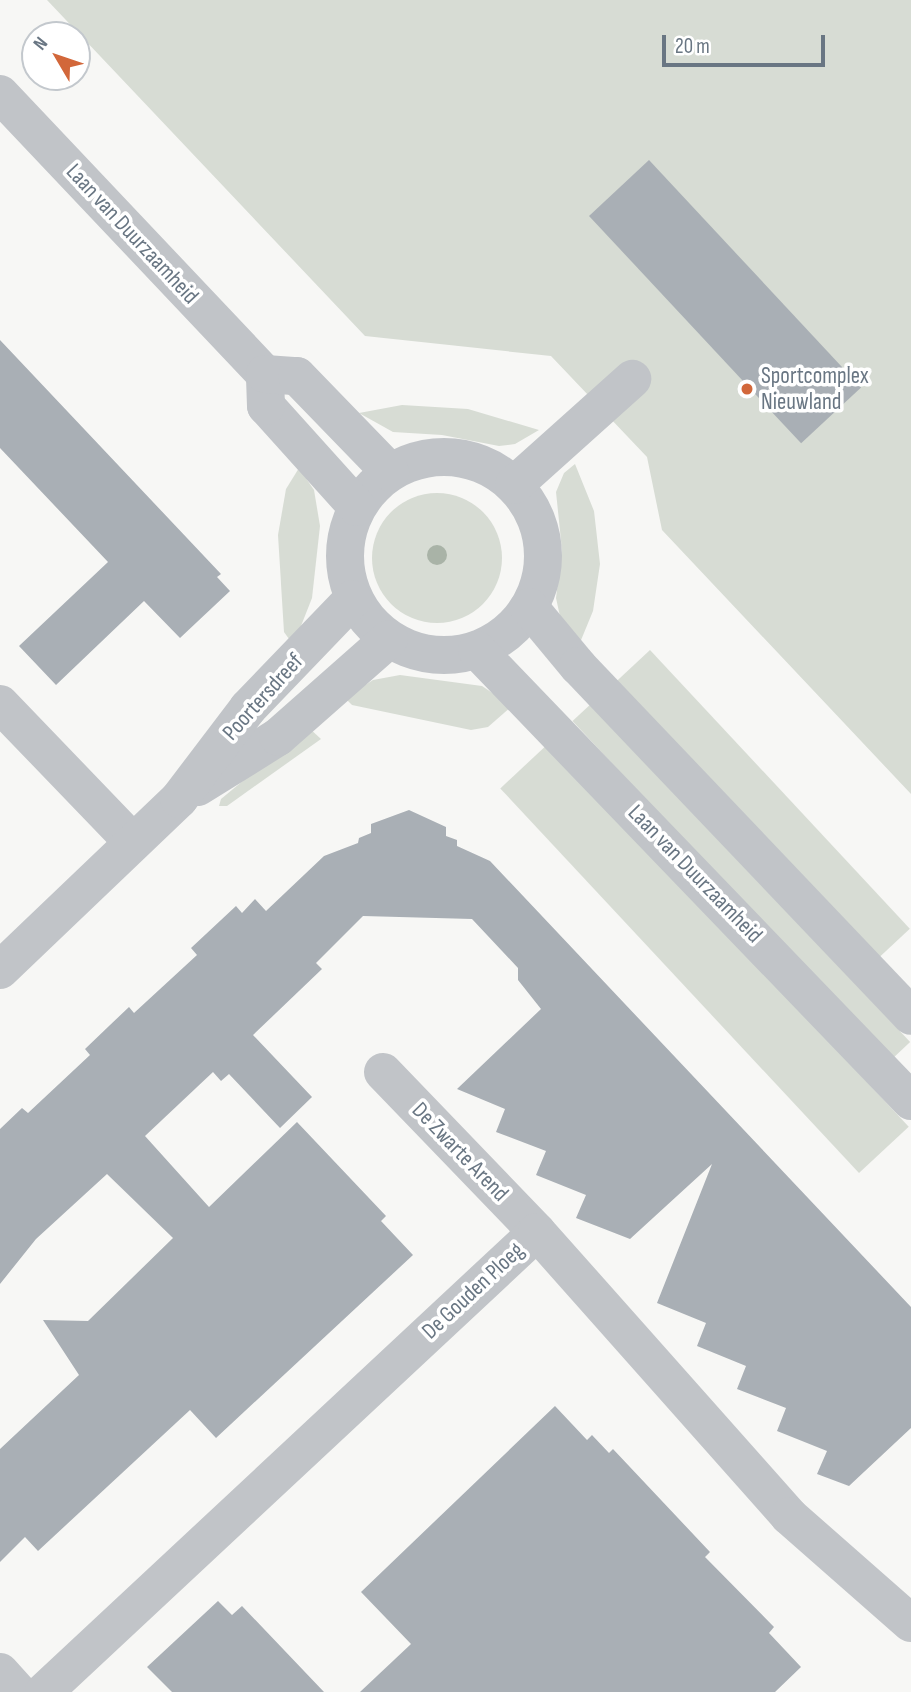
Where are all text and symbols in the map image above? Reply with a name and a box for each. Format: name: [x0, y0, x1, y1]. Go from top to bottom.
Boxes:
north arrow: [21, 21, 91, 91]
scale bar: [666, 21, 829, 65]
text: N: [29, 33, 53, 55]
text: 20 m: [675, 34, 710, 59]
street label: Laan van Duurzaamheid: [60, 158, 204, 310]
place label: Sportcomplex Nieuwland: [761, 362, 869, 416]
marker: Sportcomplex Nieuwland: [739, 381, 755, 397]
street label: Poortersdreef: [217, 648, 309, 746]
street label: Laan van Duurzaamheid: [622, 799, 768, 949]
street label: De Zwarte Arend: [406, 1097, 514, 1207]
street label: De Gouden Ploeg: [416, 1237, 530, 1345]

